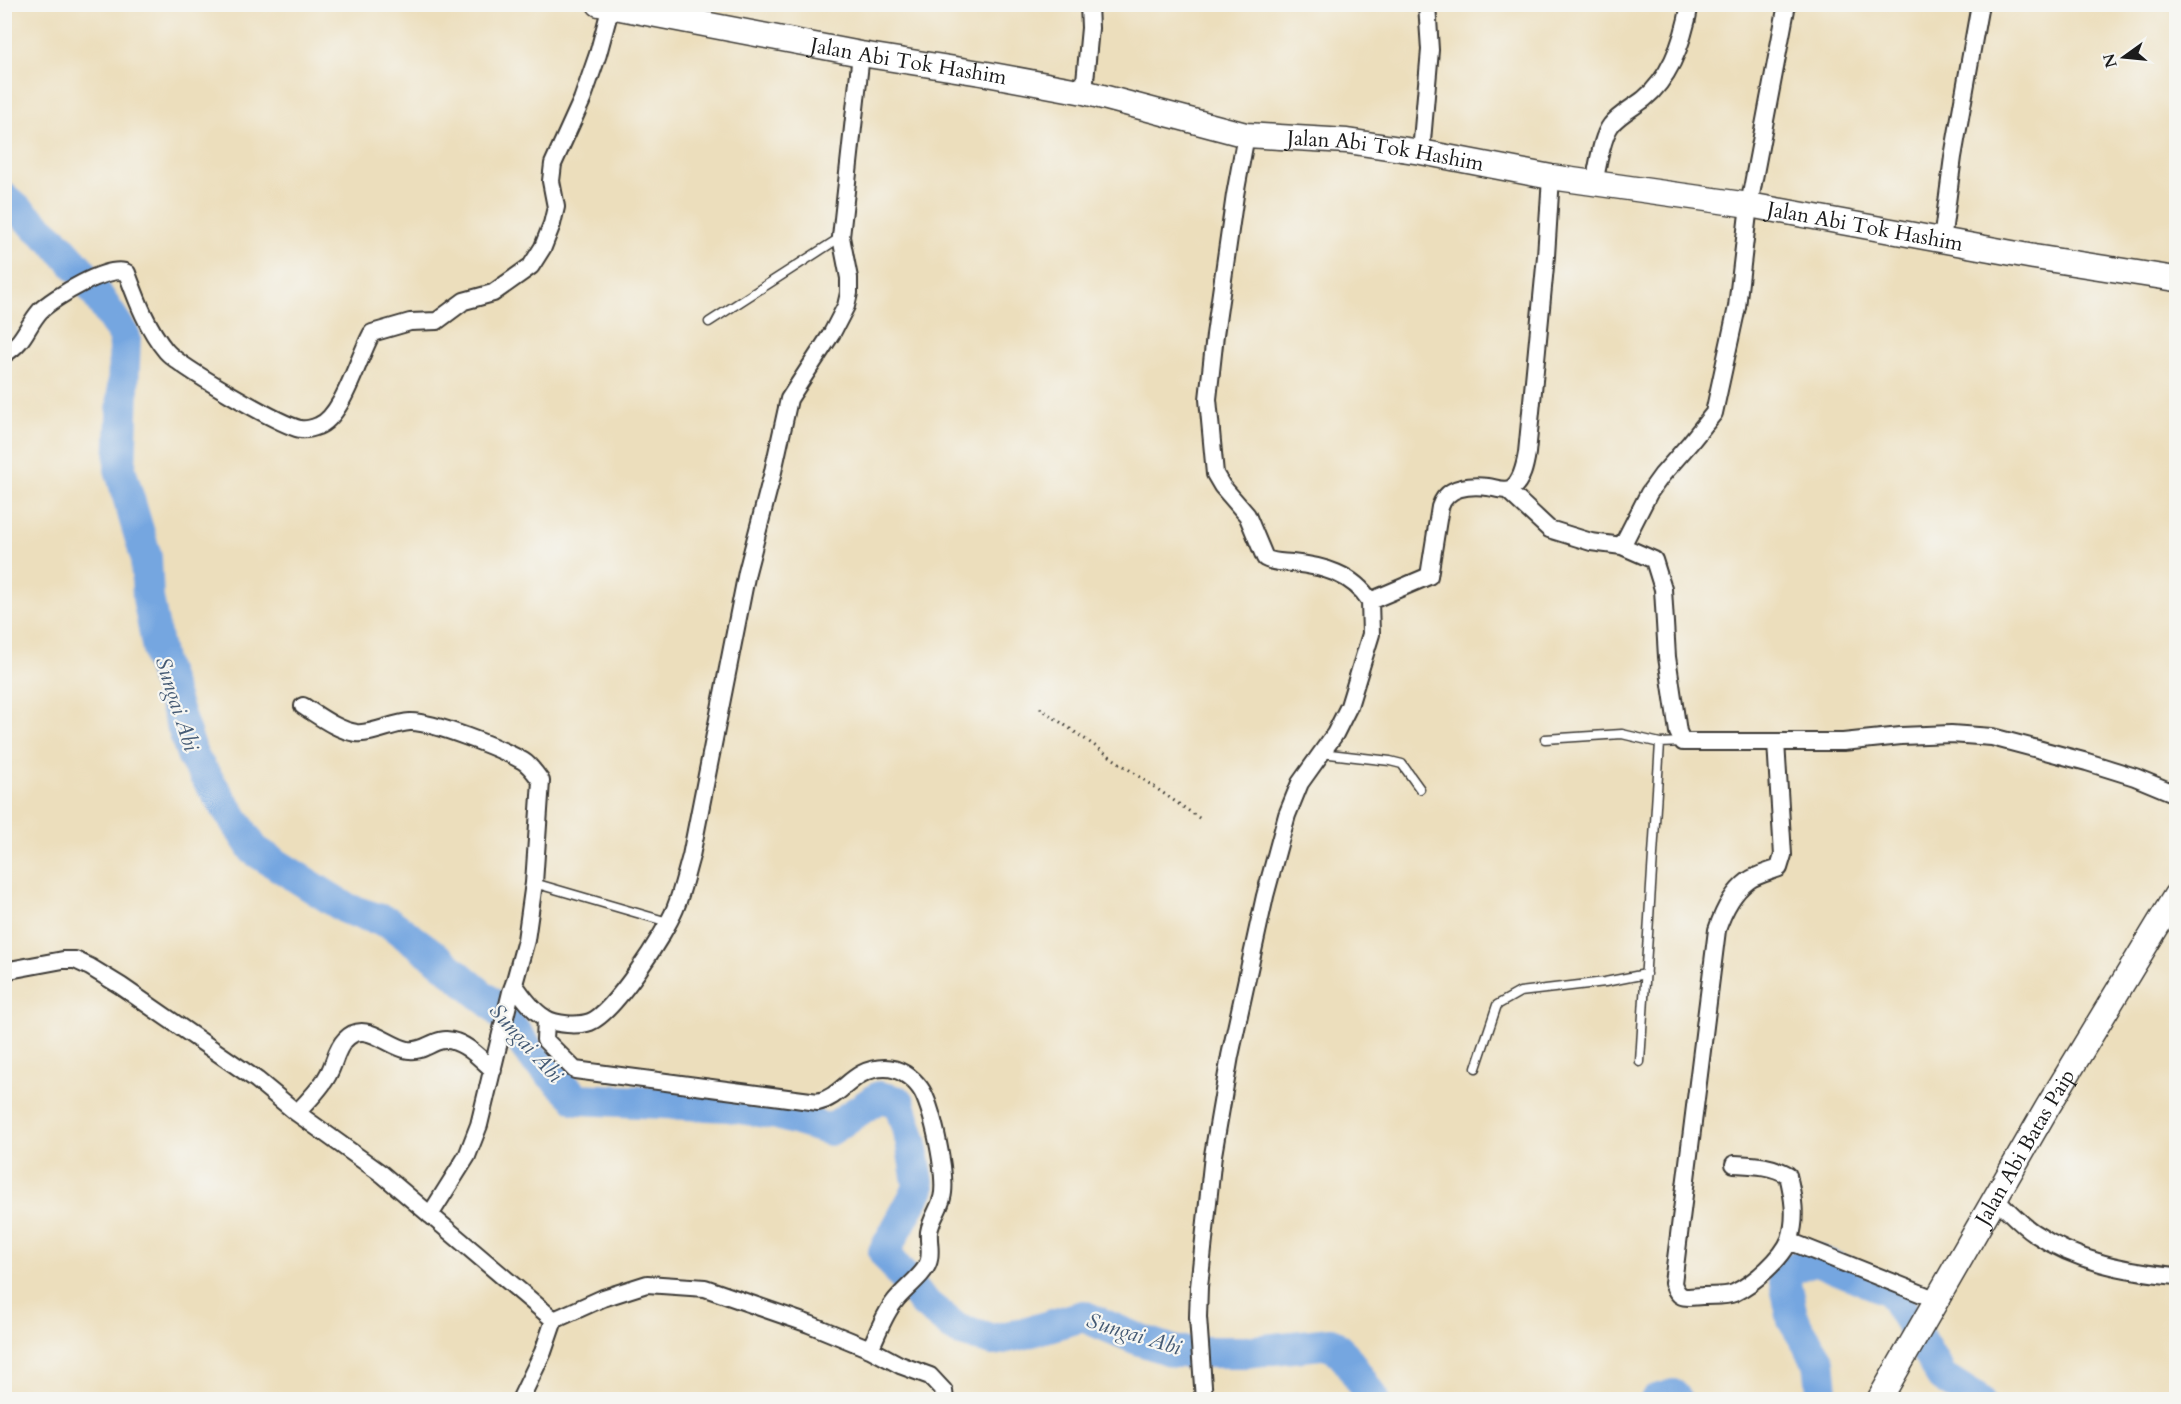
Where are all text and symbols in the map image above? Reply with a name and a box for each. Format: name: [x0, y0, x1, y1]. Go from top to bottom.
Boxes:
north arrow: [2094, 27, 2154, 87]
street label: Jalan Abi Tok Hashim: [805, 30, 1009, 92]
text: N: [2098, 51, 2123, 70]
street label: Jalan Abi Tok Hashim: [1283, 123, 1487, 178]
street label: Jalan Abi Tok Hashim: [1762, 194, 1966, 258]
water label: Sungai Abi: [148, 653, 207, 756]
water label: Sungai Abi: [482, 997, 570, 1090]
street label: Jalan Abi Batas Paip: [1967, 1063, 2082, 1233]
water label: Sungai Abi: [1083, 1305, 1186, 1363]

